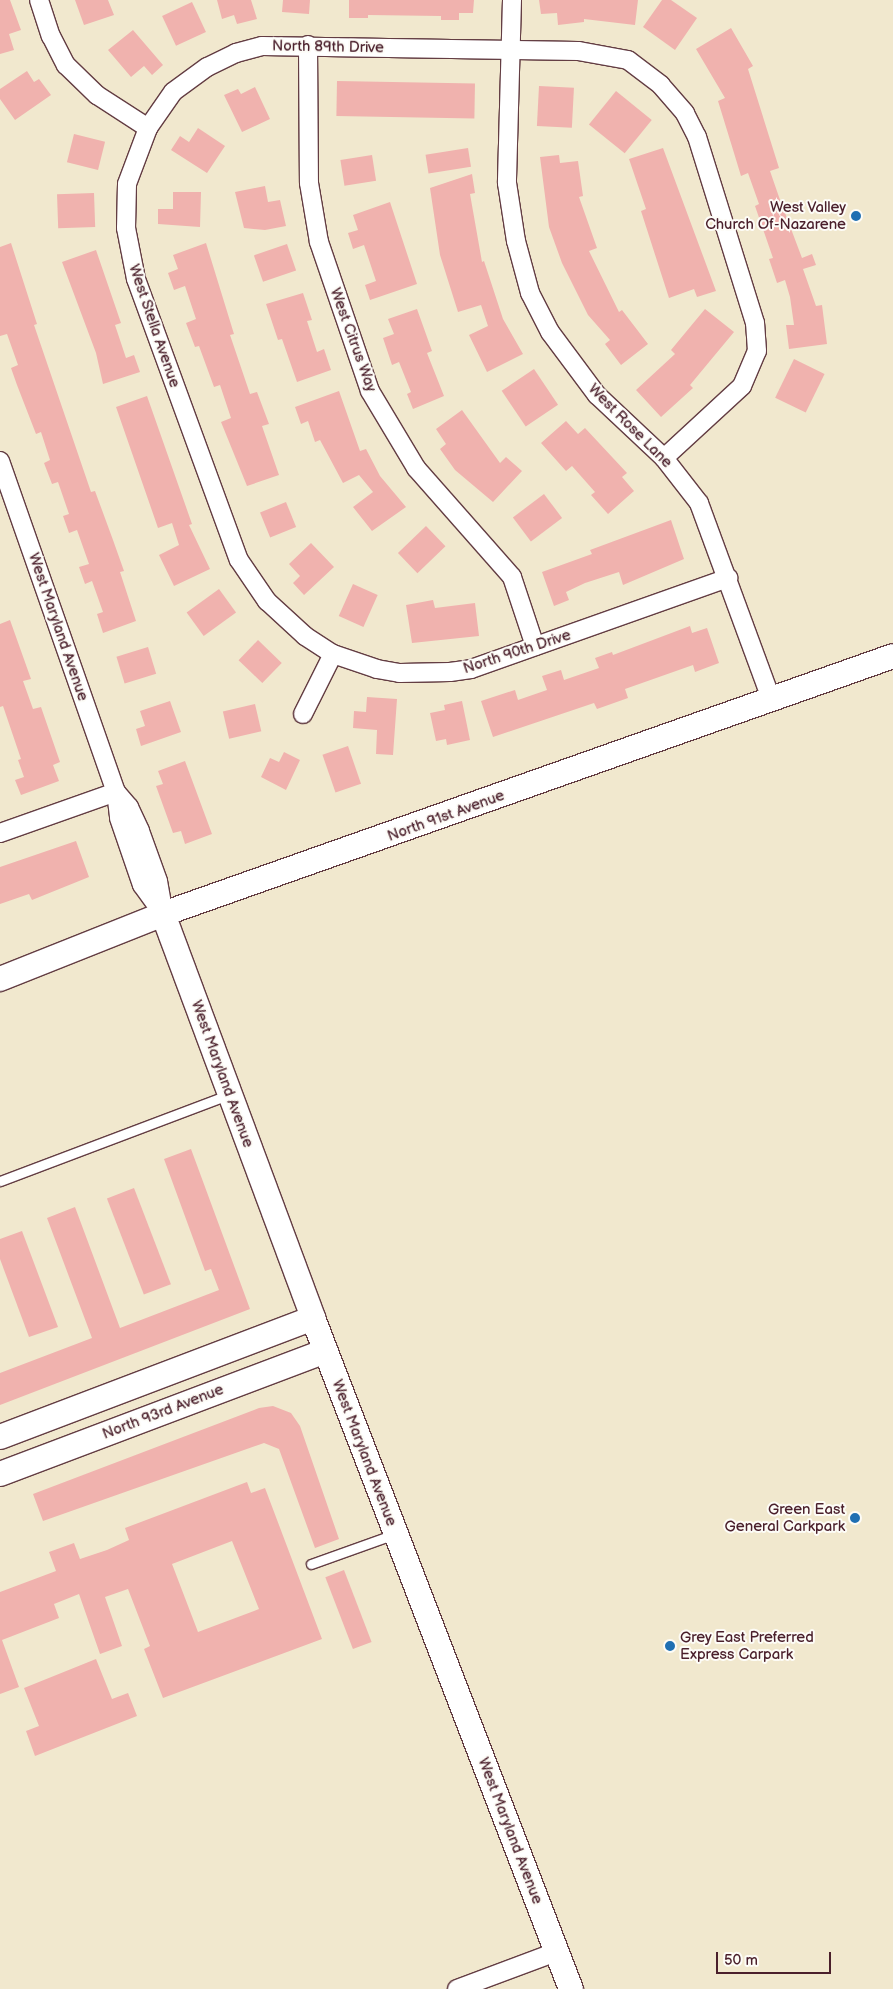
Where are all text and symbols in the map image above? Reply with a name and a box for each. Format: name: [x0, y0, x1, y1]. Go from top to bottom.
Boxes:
street label: North 89th Drive: [272, 37, 384, 57]
place label: West Valley Church Of-Nazarene: [705, 198, 846, 233]
marker: West Valley Church Of-Nazarene: [850, 210, 862, 222]
street label: West Stella Avenue: [124, 262, 184, 390]
street label: West Citrus Way: [326, 285, 380, 395]
street label: West Rose Lane: [584, 380, 676, 472]
street label: West Maryland Avenue: [24, 551, 92, 703]
street label: North 90th Drive: [461, 626, 573, 678]
street label: North 91st Avenue: [385, 786, 507, 846]
street label: West Maryland Avenue: [187, 998, 257, 1150]
street label: West Maryland Avenue: [328, 1377, 400, 1529]
street label: North 93rd Avenue: [100, 1381, 226, 1443]
place label: Green East General Carkpark: [725, 1500, 845, 1535]
marker: Green East General Carkpark: [849, 1512, 861, 1524]
place label: Grey East Preferred Express Carpark: [680, 1628, 815, 1663]
marker: Grey East Preferred Express Carpark: [664, 1640, 676, 1652]
street label: West Maryland Avenue: [474, 1755, 546, 1907]
scale bar: [718, 1942, 833, 1974]
text: 50 m: [724, 1951, 758, 1970]

